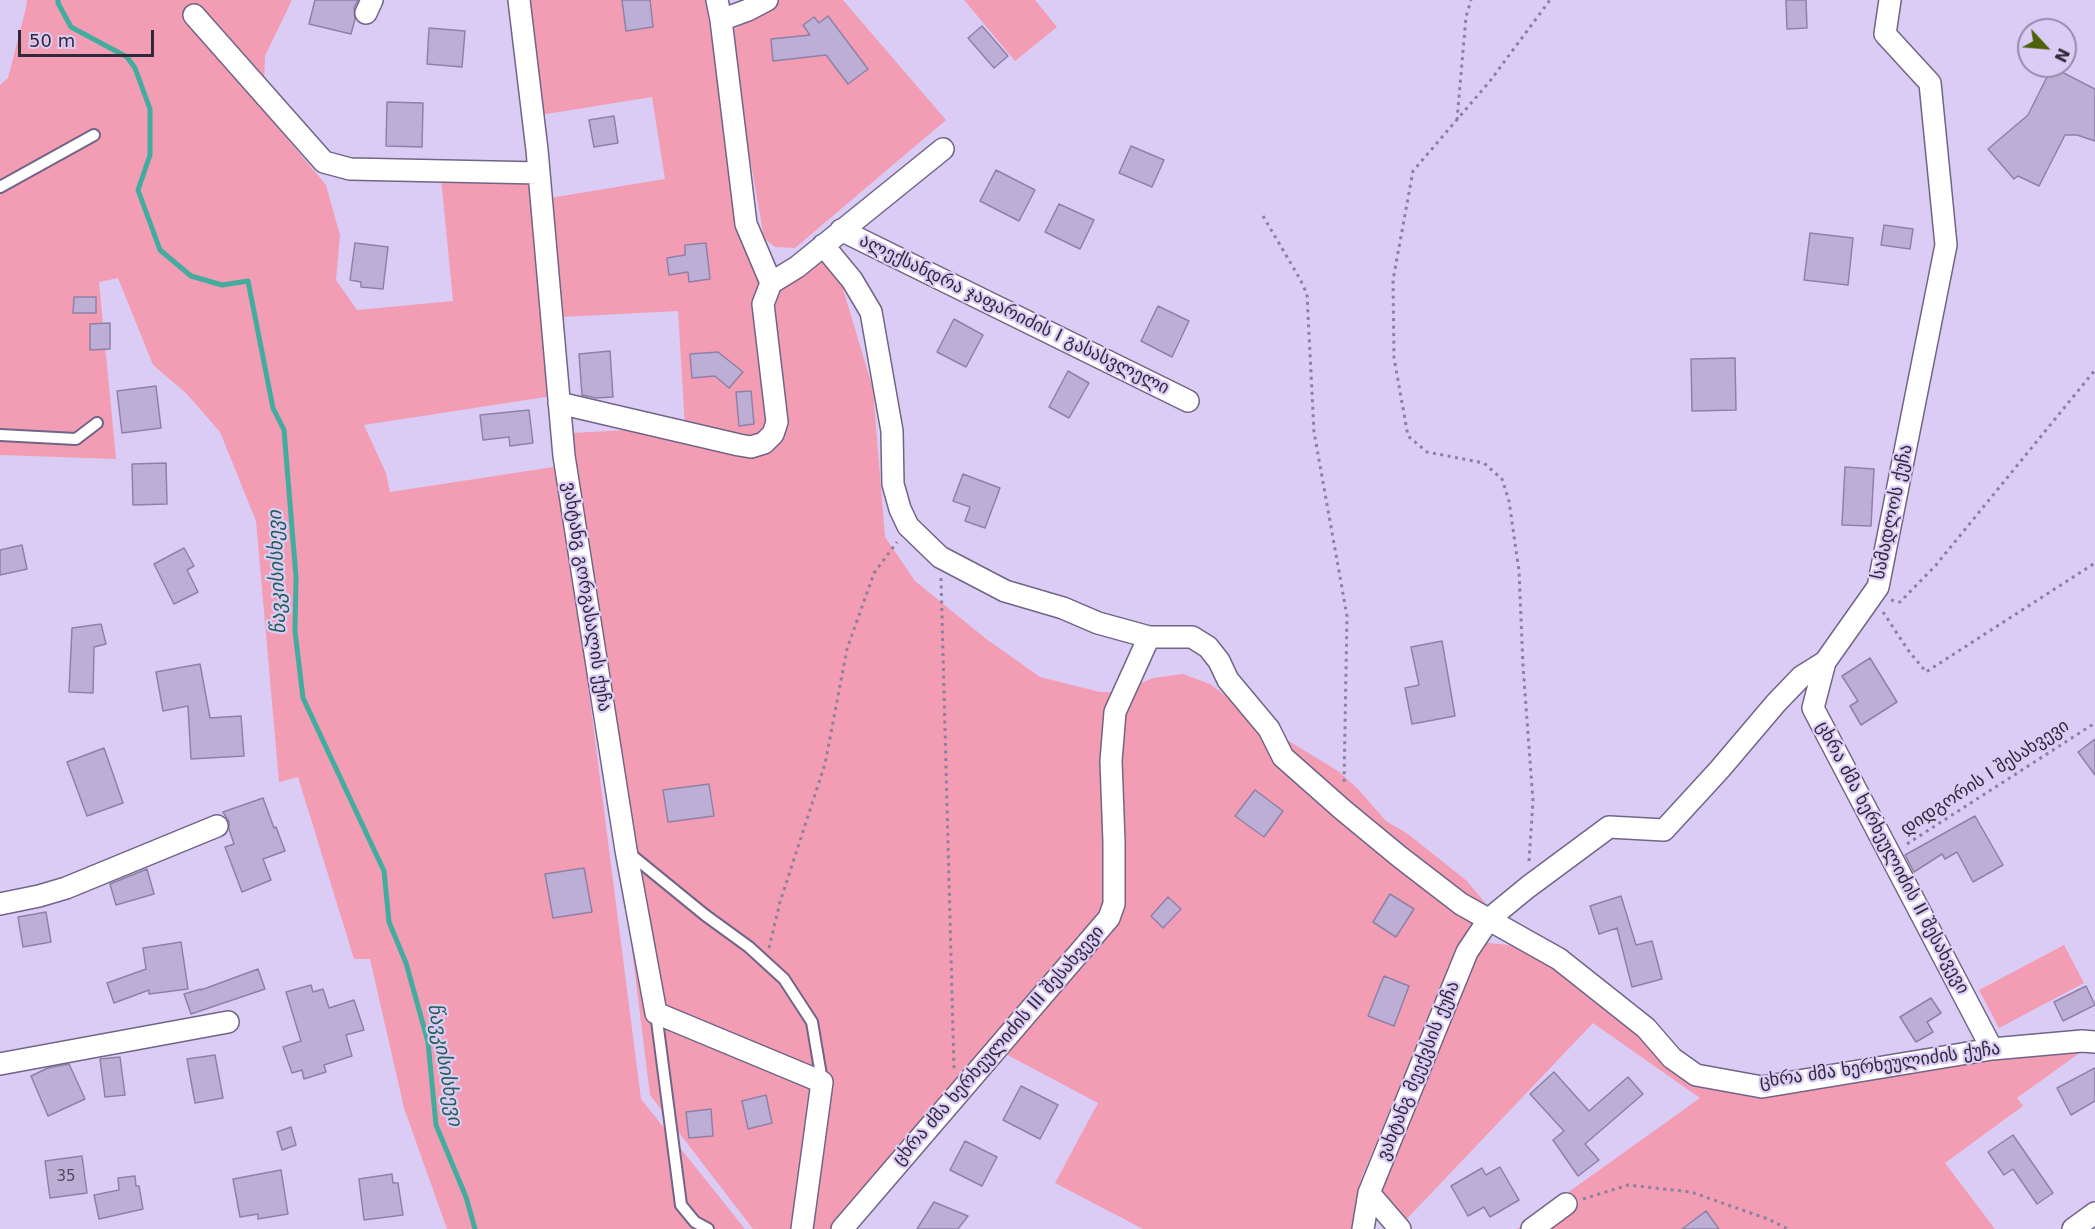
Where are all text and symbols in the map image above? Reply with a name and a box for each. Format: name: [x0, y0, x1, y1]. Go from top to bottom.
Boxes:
scale bar: [21, 18, 158, 56]
north arrow: [2017, 18, 2077, 78]
text: 50 m: [29, 30, 75, 51]
text: N: [2050, 45, 2073, 65]
street label: ალექსანდრა ჯაფარიძის I გასასვლელი: [856, 230, 1172, 400]
street label: სამადლოს ქუჩა: [1868, 443, 1918, 581]
street label: ვახტანგ გორგასალის ქუჩა: [557, 481, 615, 713]
water label: წავკისისხევი: [264, 510, 292, 634]
street label: დიდგორის I შესახვევი: [1897, 715, 2073, 841]
street label: ცხრა ძმა ხერხეულიძის II შესახვევი: [1811, 718, 1973, 998]
street label: ცხრა ძმა ხერხეულიძის III შესახვევი: [889, 922, 1109, 1170]
street label: ვახტანგ მეექვსის ქუჩა: [1373, 978, 1465, 1164]
water label: წავკისისხევი: [421, 1002, 467, 1128]
street label: ცხრა ძმა ხერხეულიძის ქუჩა: [1758, 1038, 2002, 1094]
house number: 35: [56, 1168, 76, 1186]

